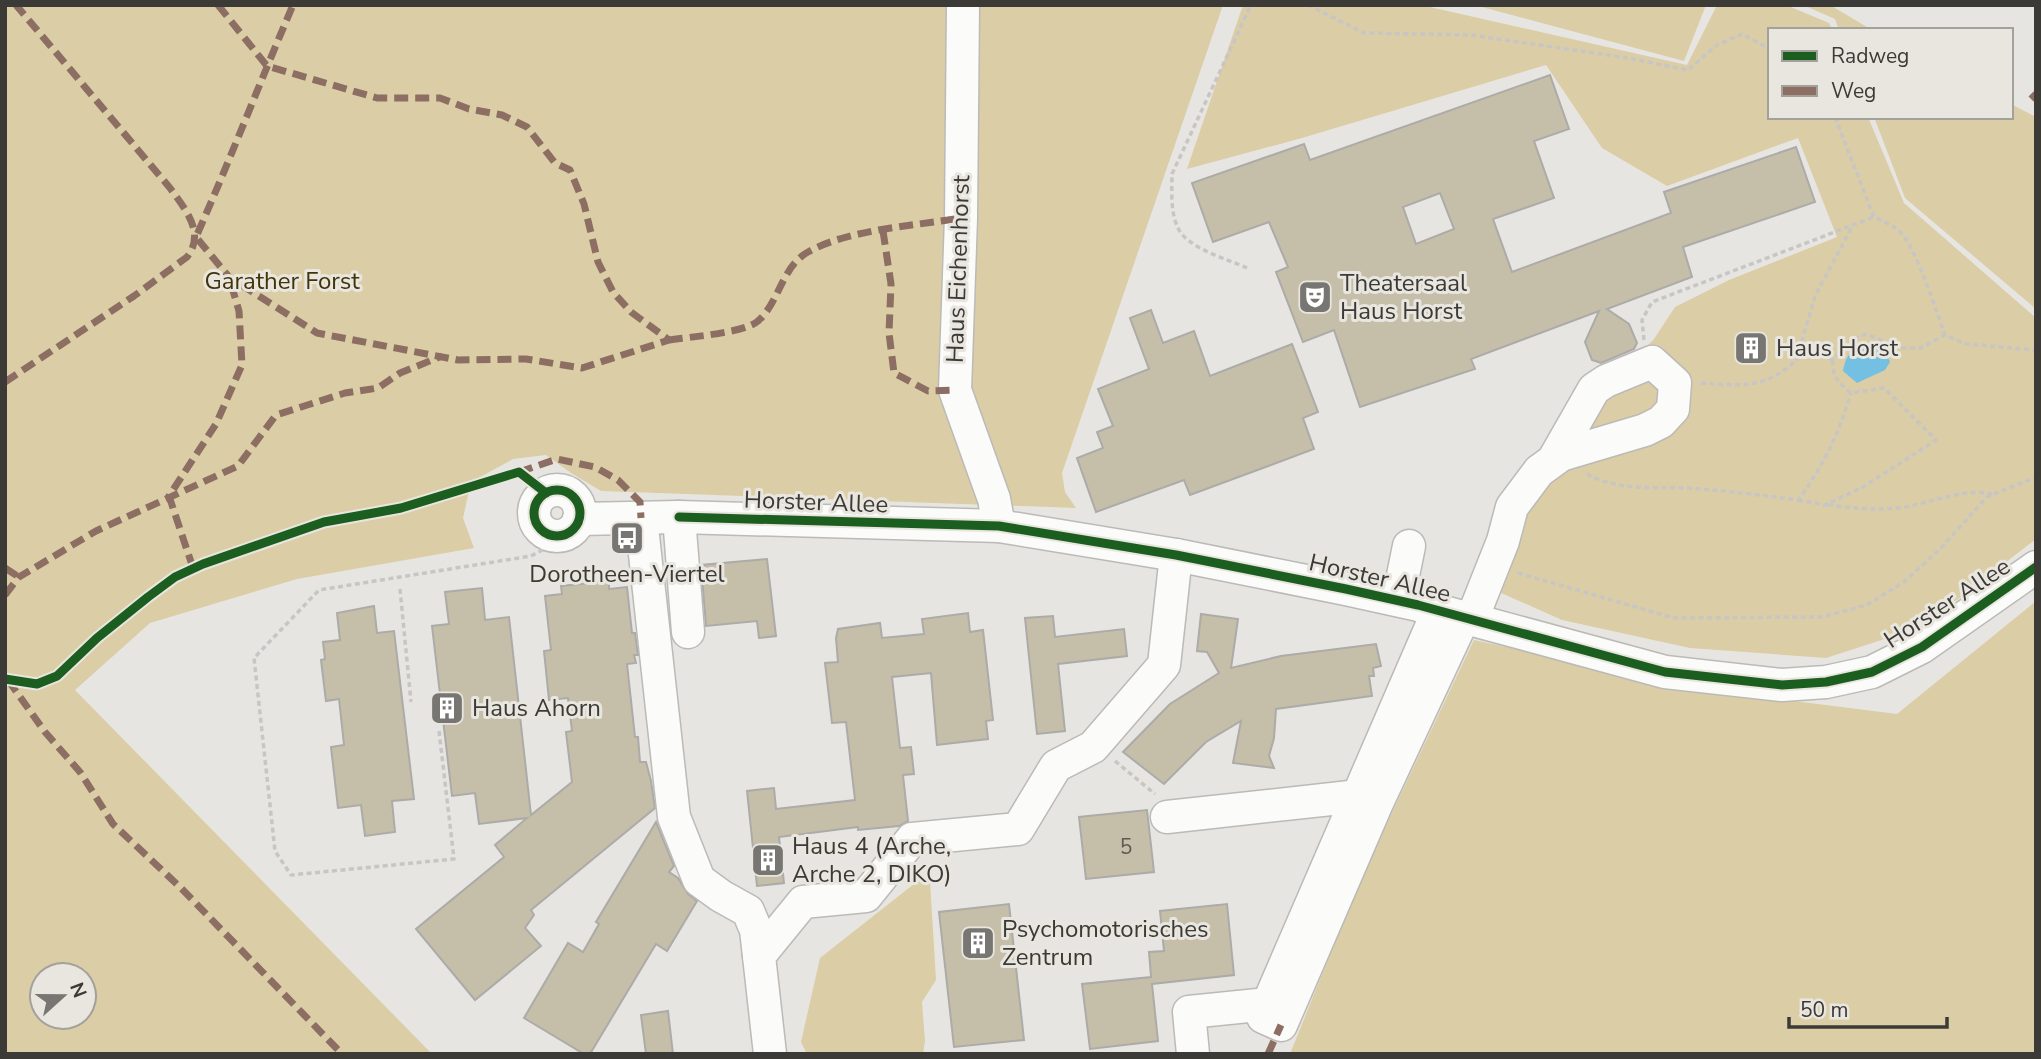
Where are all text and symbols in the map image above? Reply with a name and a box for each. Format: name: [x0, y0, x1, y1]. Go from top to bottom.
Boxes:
legend: [1768, 28, 2013, 119]
text: Radweg: [1831, 42, 1909, 70]
text: Weg: [1831, 77, 1876, 105]
street label: Haus Eichenhorst: [939, 174, 977, 364]
park label: Garather Forst: [204, 265, 360, 297]
place label: Theatersaal Haus Horst: [1340, 267, 1467, 327]
theatre icon: Theatersaal Haus Horst: [1296, 278, 1334, 316]
building icon: Haus Horst: [1732, 329, 1770, 367]
place label: Haus Horst: [1776, 332, 1899, 364]
street label: Horster Allee: [743, 483, 889, 521]
bus stop icon: Dorotheen-Viertel: [608, 519, 646, 557]
street label: Horster Allee: [1306, 546, 1454, 610]
street label: Horster Allee: [1878, 550, 2016, 656]
place label: Dorotheen-Viertel: [529, 558, 725, 590]
building icon: Haus Ahorn: [428, 689, 466, 727]
place label: Haus Ahorn: [472, 692, 601, 724]
place label: Haus 4 (Arche, Arche 2, DIKO): [792, 830, 952, 890]
house number: 5: [1120, 833, 1132, 861]
building icon: Haus 4 (Arche, Arche 2, DIKO): [749, 841, 787, 879]
place label: Psychomotorisches Zentrum: [1002, 913, 1208, 973]
building icon: Psychomotorisches Zentrum: [959, 924, 997, 962]
north arrow: [28, 961, 98, 1031]
text: N: [63, 979, 93, 1002]
scale bar: [1789, 986, 1946, 1030]
text: 50 m: [1800, 996, 1849, 1024]

